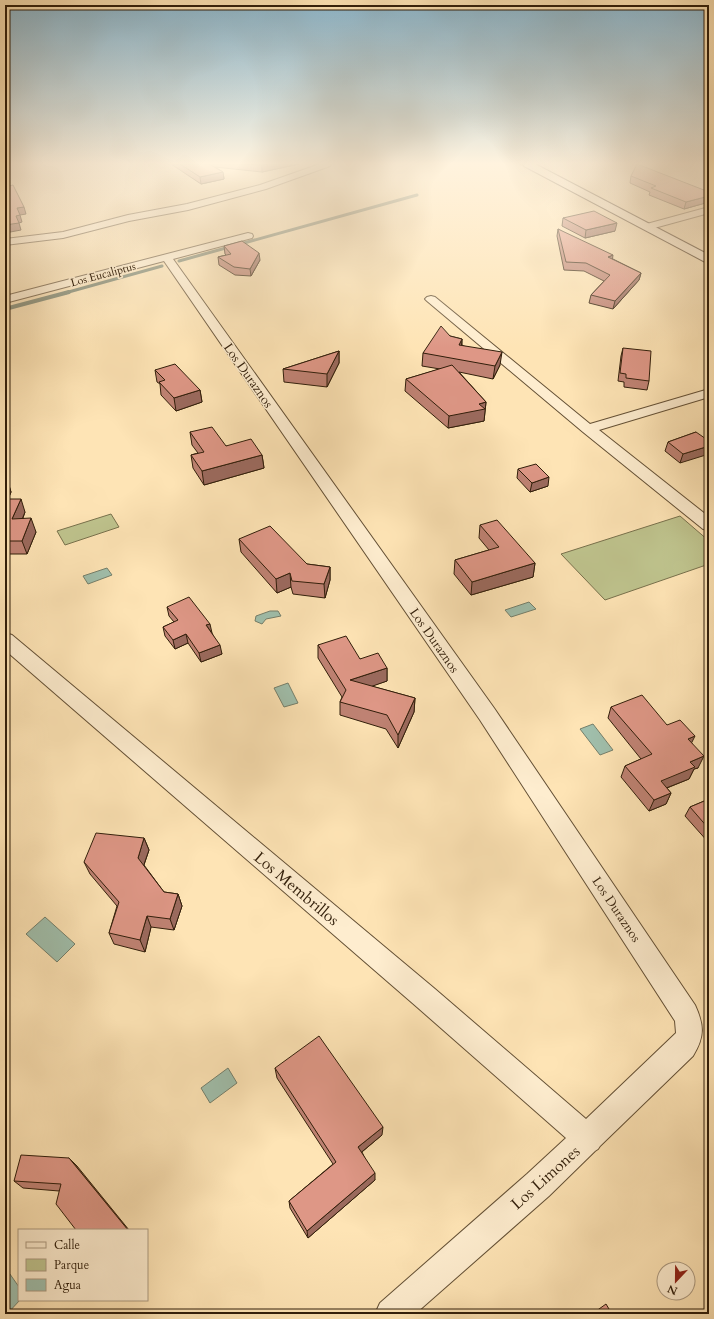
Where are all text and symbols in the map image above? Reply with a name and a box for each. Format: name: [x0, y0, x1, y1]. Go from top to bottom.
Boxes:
street label: Los Eucaliptus: [69, 259, 138, 290]
street label: Los Duraznos: [219, 340, 277, 412]
street label: Los Duraznos: [405, 605, 463, 677]
street label: Los Membrillos: [249, 847, 344, 931]
street label: Los Duraznos: [588, 873, 645, 946]
street label: Los Limones: [506, 1141, 585, 1215]
legend: [18, 1229, 148, 1301]
text: Calle: [54, 1237, 80, 1253]
text: Parque: [54, 1257, 89, 1273]
north arrow: [656, 1261, 696, 1301]
text: Agua: [54, 1277, 82, 1293]
text: N: [665, 1281, 680, 1299]

